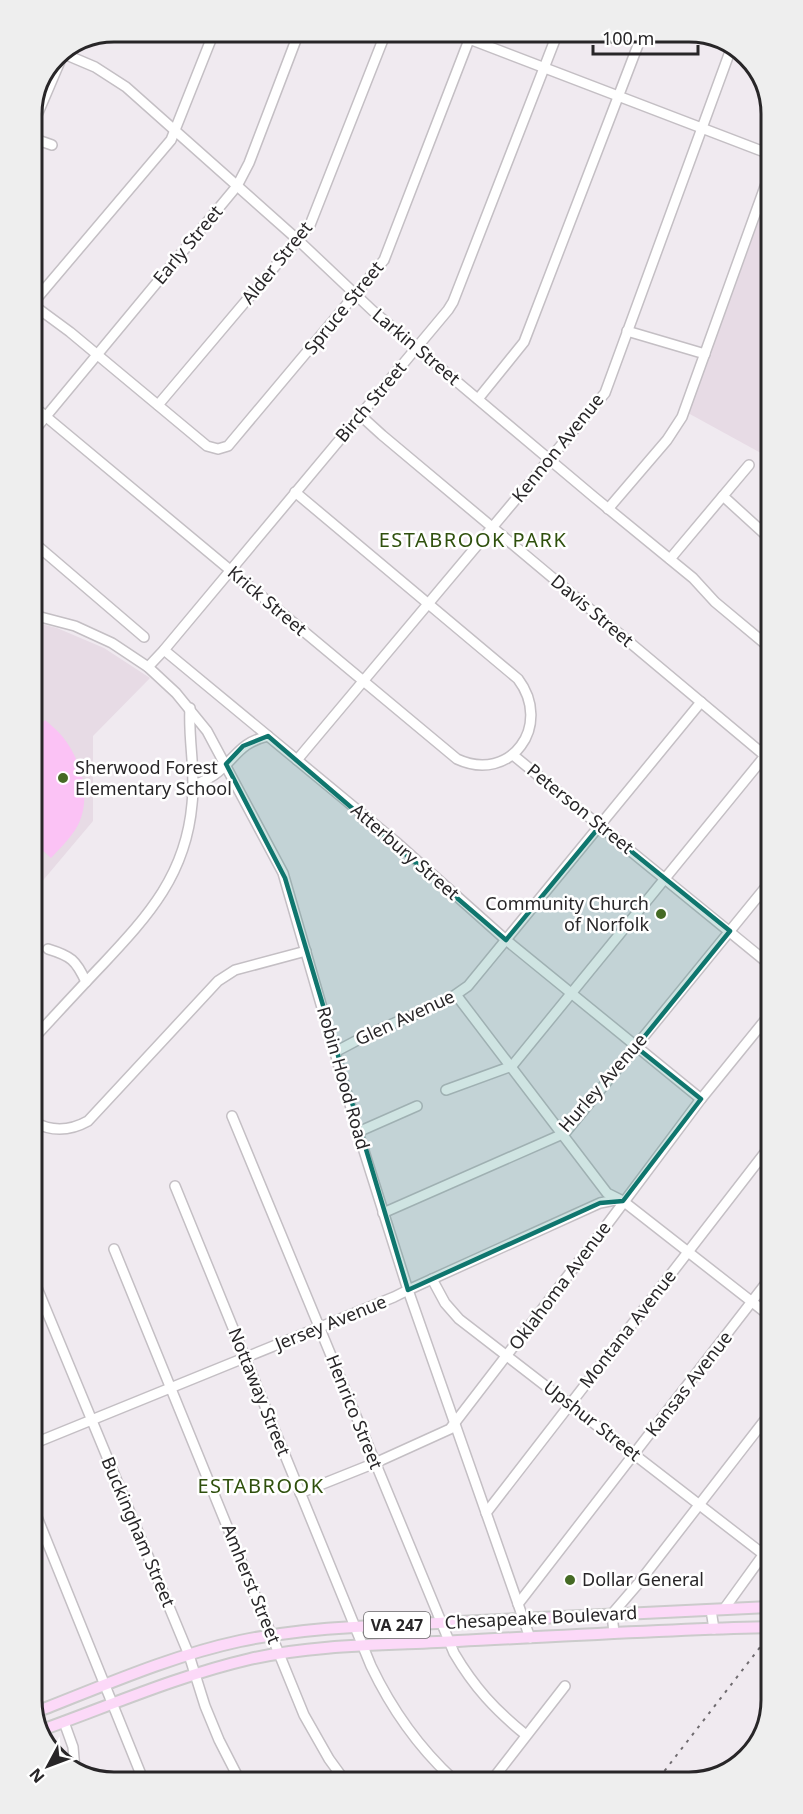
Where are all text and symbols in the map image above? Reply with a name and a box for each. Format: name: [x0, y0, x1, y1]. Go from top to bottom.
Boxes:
scale bar: [593, 18, 698, 56]
text: 100 m: [602, 26, 654, 50]
street label: Early Street: [147, 199, 228, 289]
street label: Alder Street: [236, 216, 317, 309]
street label: Spruce Street: [298, 255, 388, 359]
street label: Larkin Street: [368, 303, 466, 390]
street label: Birch Street: [330, 356, 411, 447]
street label: Kennon Avenue: [506, 388, 609, 507]
district label: ESTABROOK PARK: [379, 526, 567, 553]
street label: Krick Street: [223, 560, 313, 641]
street label: Davis Street: [546, 569, 639, 652]
place label: Sherwood Forest Elementary School: [75, 755, 232, 800]
street label: Peterson Street: [522, 758, 639, 859]
marker: Sherwood Forest Elementary School: [56, 771, 70, 785]
street label: Atterbury Street: [347, 798, 465, 905]
place label: Community Church of Norfolk: [485, 891, 649, 936]
marker: Community Church of Norfolk: [654, 907, 668, 921]
street label: Glen Avenue: [351, 984, 458, 1051]
street label: Robin Hood Road: [312, 1003, 376, 1152]
street label: Hurley Avenue: [553, 1028, 652, 1137]
street label: Oklahoma Avenue: [503, 1216, 615, 1355]
street label: Montana Avenue: [573, 1264, 681, 1393]
street label: Jersey Avenue: [270, 1289, 390, 1356]
street label: Nottaway Street: [223, 1324, 297, 1460]
street label: Kansas Avenue: [639, 1326, 737, 1441]
street label: Henrico Street: [321, 1351, 389, 1473]
street label: Upshur Street: [539, 1375, 647, 1466]
street label: Buckingham Street: [96, 1453, 182, 1611]
district label: ESTABROOK: [197, 1472, 325, 1499]
street label: Amherst Street: [217, 1520, 287, 1648]
place label: Dollar General: [582, 1567, 704, 1591]
marker: Dollar General: [563, 1573, 577, 1587]
street label: Chesapeake Boulevard: [444, 1600, 638, 1634]
road number: VA 247: [364, 1612, 430, 1638]
north arrow: [18, 1736, 78, 1796]
text: N: [24, 1764, 49, 1788]

